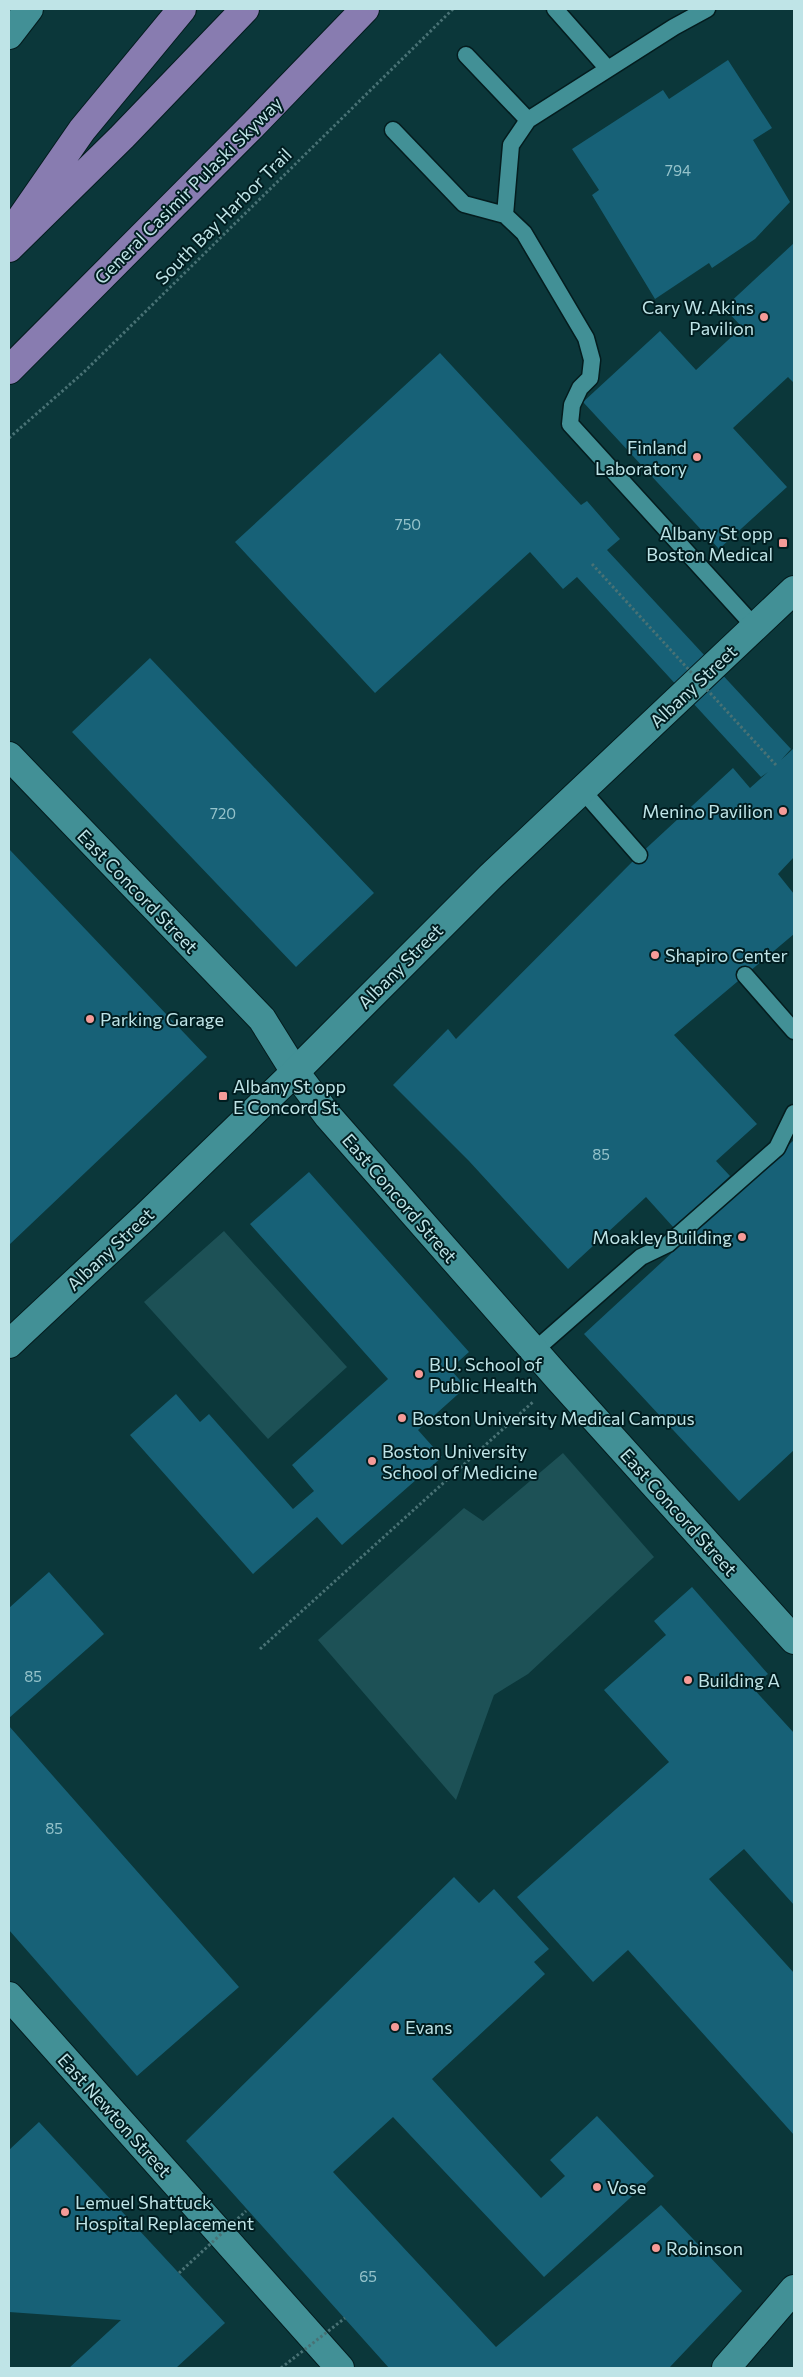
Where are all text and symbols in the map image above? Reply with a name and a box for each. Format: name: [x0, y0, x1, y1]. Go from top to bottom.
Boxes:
street label: General Casimir Pulaski Skyway: [90, 92, 286, 288]
street label: South Bay Harbor Trail: [150, 143, 296, 289]
house number: 794: [665, 161, 691, 179]
place label: Cary W. Akins Pavilion: [642, 296, 754, 339]
marker: Cary W. Akins Pavilion: [758, 311, 770, 323]
place label: Finland Laboratory: [595, 436, 687, 479]
marker: Finland Laboratory: [691, 451, 703, 463]
house number: 750: [395, 515, 421, 533]
place label: Albany St opp Boston Medical: [646, 522, 773, 565]
marker: Albany St opp Boston Medical: [777, 537, 789, 549]
street label: Albany Street: [645, 640, 741, 732]
place label: Menino Pavilion: [642, 800, 773, 822]
house number: 720: [210, 804, 236, 822]
marker: Menino Pavilion: [777, 805, 789, 817]
street label: East Concord Street: [73, 824, 203, 958]
street label: Albany Street: [353, 919, 447, 1013]
place label: Shapiro Center: [665, 944, 788, 966]
marker: Shapiro Center: [649, 949, 661, 961]
place label: Parking Garage: [100, 1008, 224, 1030]
marker: Parking Garage: [84, 1013, 96, 1025]
place label: Albany St opp E Concord St: [233, 1075, 346, 1118]
marker: Albany St opp E Concord St: [217, 1090, 229, 1102]
street label: East Concord Street: [338, 1129, 462, 1267]
house number: 85: [592, 1145, 610, 1163]
street label: Albany Street: [62, 1203, 158, 1295]
place label: Moakley Building: [592, 1226, 732, 1248]
marker: Moakley Building: [736, 1231, 748, 1243]
place label: B.U. School of Public Health: [429, 1353, 543, 1396]
marker: B.U. School of Public Health: [413, 1368, 425, 1380]
place label: Boston University Medical Campus: [412, 1407, 695, 1429]
marker: Boston University Medical Campus: [396, 1412, 408, 1424]
place label: Boston University School of Medicine: [382, 1440, 538, 1483]
street label: East Concord Street: [616, 1444, 742, 1580]
marker: Boston University School of Medicine: [366, 1455, 378, 1467]
house number: 85: [24, 1667, 42, 1685]
place label: Building A: [698, 1669, 780, 1691]
marker: Building A: [682, 1674, 694, 1686]
house number: 85: [45, 1819, 63, 1837]
place label: Evans: [405, 2016, 452, 2038]
marker: Evans: [389, 2021, 401, 2033]
street label: East Newton Street: [54, 2049, 176, 2181]
place label: Vose: [607, 2176, 646, 2198]
marker: Vose: [591, 2181, 603, 2193]
place label: Lemuel Shattuck Hospital Replacement: [75, 2191, 254, 2234]
marker: Lemuel Shattuck Hospital Replacement: [59, 2206, 71, 2218]
place label: Robinson: [666, 2237, 743, 2259]
marker: Robinson: [650, 2242, 662, 2254]
house number: 65: [359, 2267, 377, 2285]

